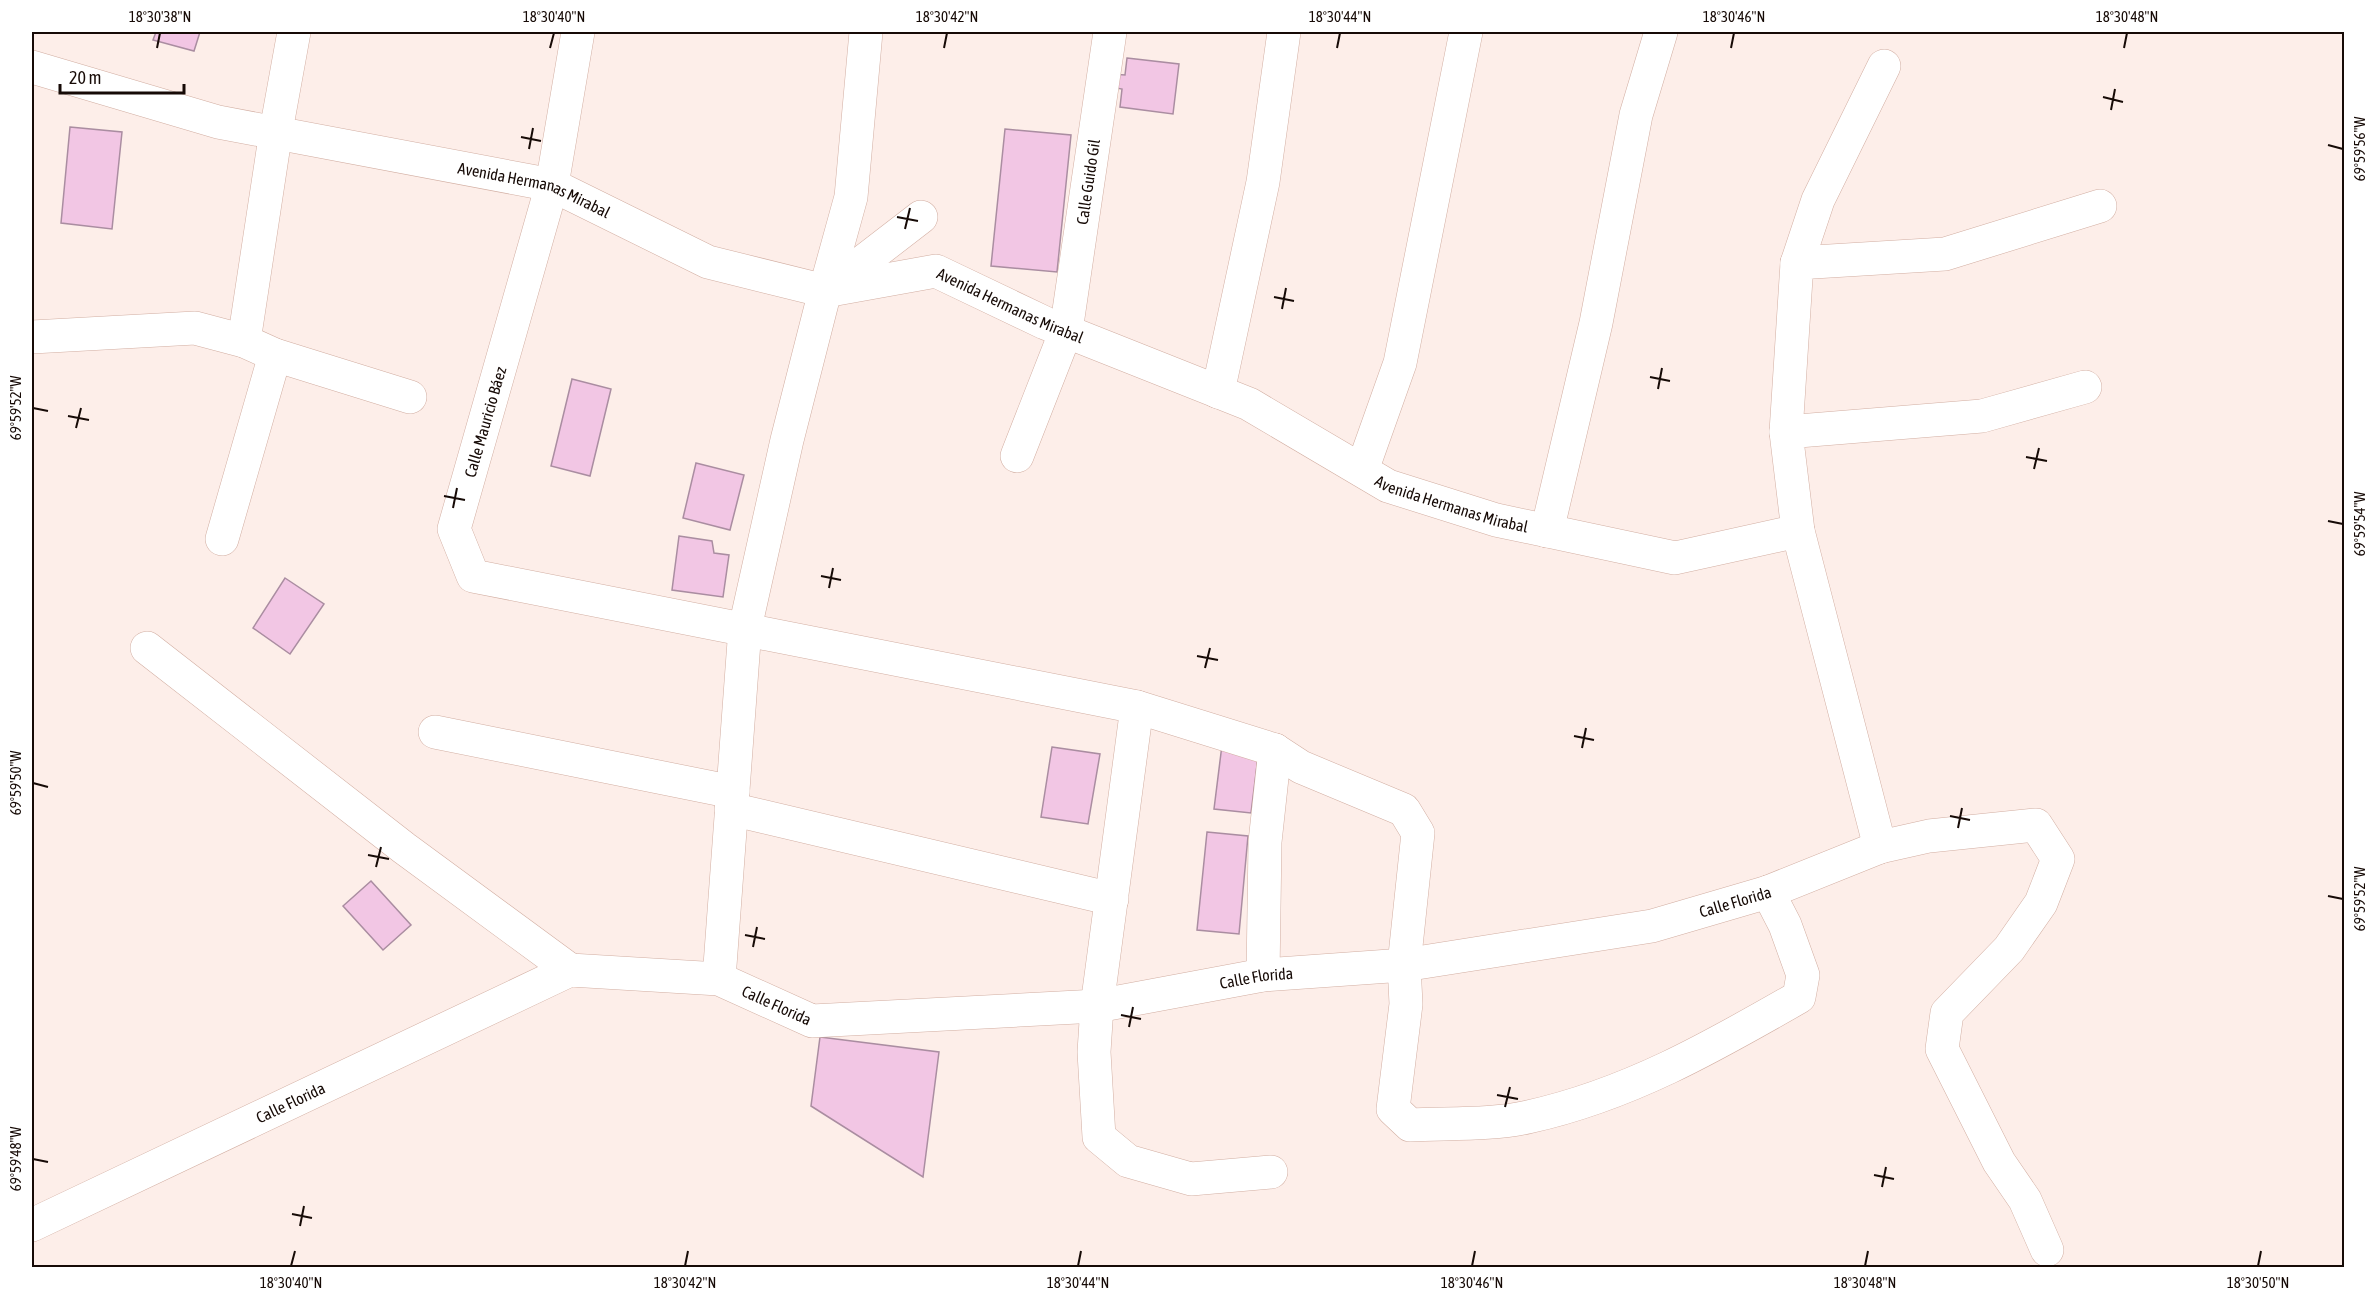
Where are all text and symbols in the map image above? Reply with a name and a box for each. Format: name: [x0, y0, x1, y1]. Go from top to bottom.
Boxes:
text: 18°30'38"N: [129, 8, 191, 25]
text: 18°30'40"N: [523, 8, 585, 25]
text: 18°30'42"N: [916, 8, 978, 25]
text: 18°30'44"N: [1309, 8, 1371, 25]
text: 18°30'46"N: [1703, 8, 1765, 25]
text: 18°30'48"N: [2096, 8, 2158, 25]
scale bar: [60, 57, 184, 95]
text: 20 m: [69, 67, 101, 88]
text: 69°59'56"W: [2351, 117, 2368, 181]
street label: Calle Guido Gil: [1073, 137, 1103, 226]
street label: Avenida Hermanas Mirabal: [457, 158, 614, 222]
street label: Avenida Hermanas Mirabal: [934, 264, 1087, 347]
street label: Calle Mauricio Báez: [461, 364, 509, 479]
text: 69°59'52"W: [7, 376, 24, 440]
street label: Avenida Hermanas Mirabal: [1372, 471, 1530, 536]
text: 69°59'54"W: [2351, 492, 2368, 556]
text: 69°59'50"W: [7, 751, 24, 815]
text: 69°59'52"W: [2351, 867, 2368, 931]
street label: Calle Florida: [1697, 883, 1773, 921]
street label: Calle Florida: [1218, 964, 1294, 992]
street label: Calle Florida: [739, 982, 814, 1029]
street label: Calle Florida: [253, 1079, 328, 1126]
text: 69°59'48"W: [7, 1127, 24, 1191]
text: 18°30'40"N: [260, 1274, 322, 1291]
text: 18°30'42"N: [654, 1274, 716, 1291]
text: 18°30'44"N: [1047, 1274, 1109, 1291]
text: 18°30'46"N: [1441, 1274, 1503, 1291]
text: 18°30'48"N: [1834, 1274, 1896, 1291]
text: 18°30'50"N: [2227, 1274, 2289, 1291]

